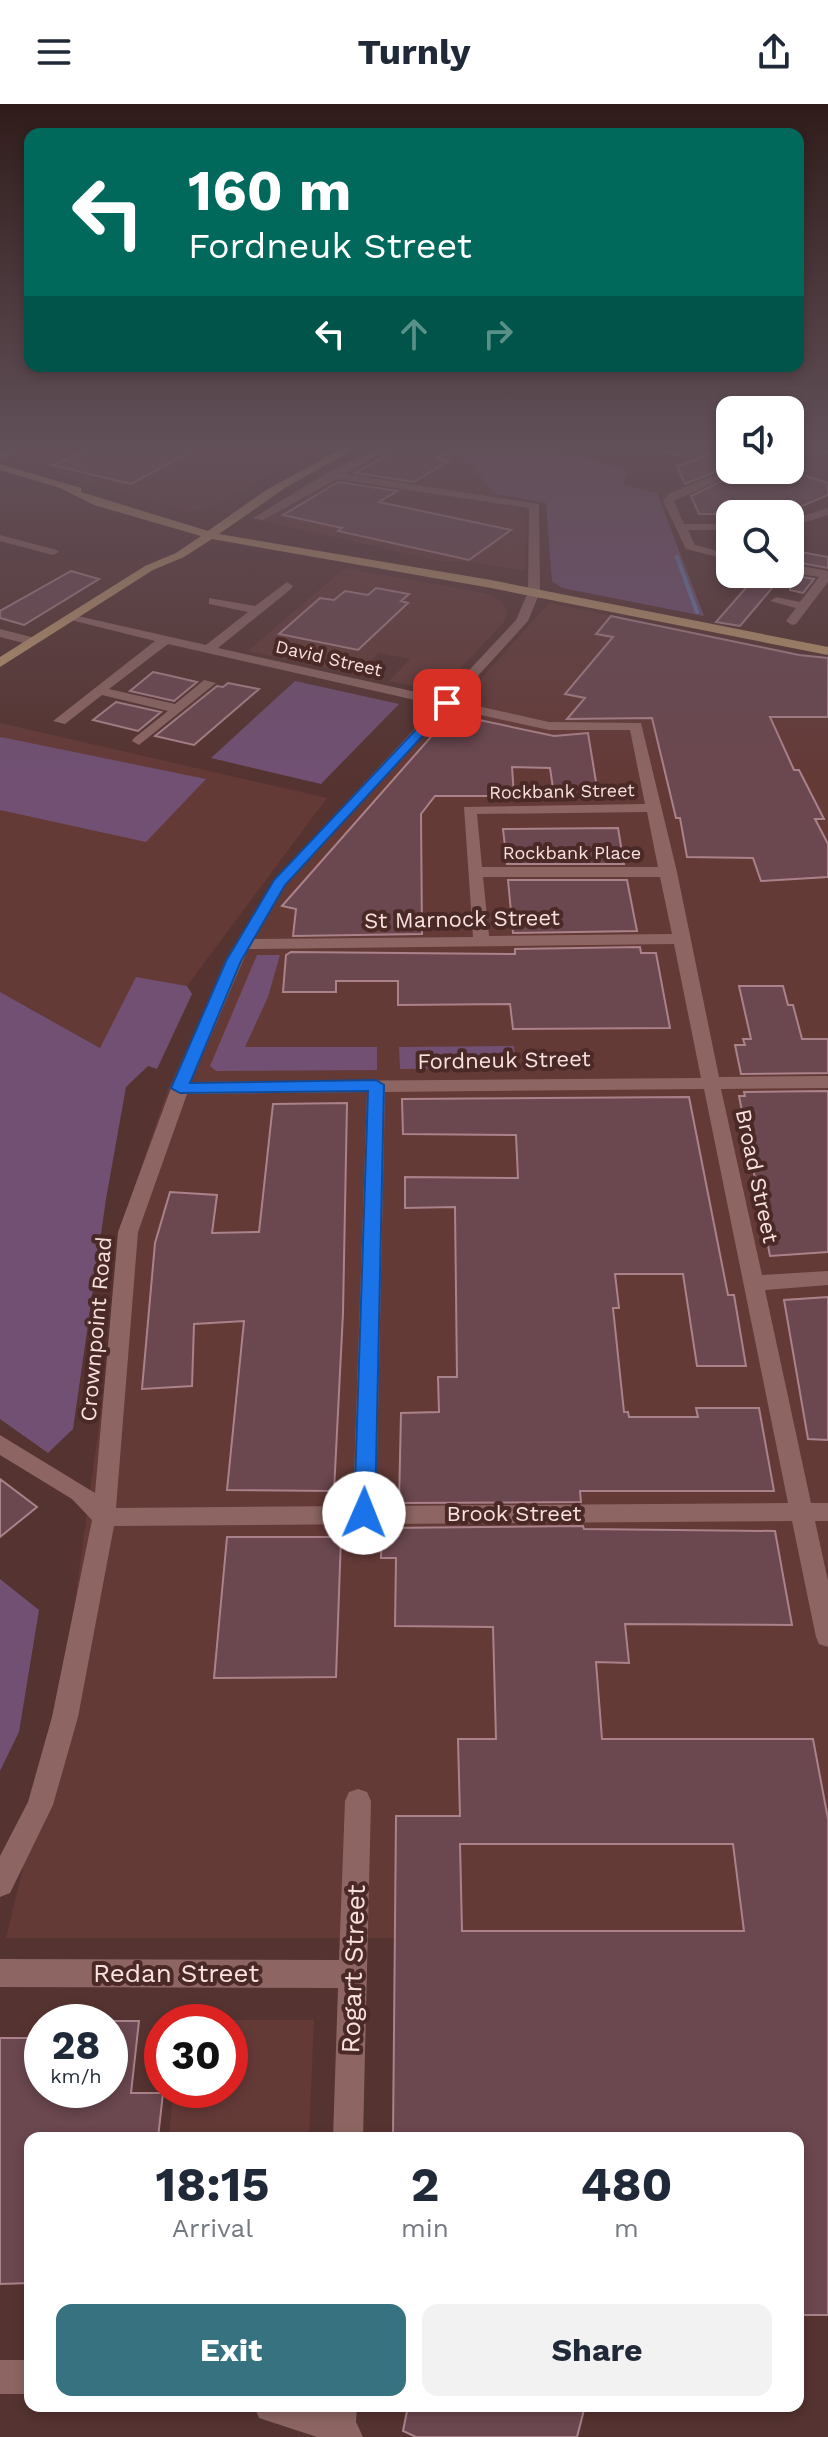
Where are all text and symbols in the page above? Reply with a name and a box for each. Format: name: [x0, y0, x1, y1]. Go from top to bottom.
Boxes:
icon: menu: [32, 30, 76, 74]
icon: share: [752, 30, 796, 74]
text: Turnly: [358, 31, 470, 73]
text: 160 m: [188, 158, 351, 224]
icon: left: [56, 160, 160, 264]
text: Fordneuk Street: [188, 225, 472, 267]
icon: left: [308, 312, 352, 356]
icon: ahead: [392, 312, 436, 356]
icon: right: [476, 312, 520, 356]
map controls: [716, 396, 804, 588]
button: sound: [716, 396, 804, 484]
button: search: [716, 500, 804, 588]
street label: David Street: [274, 636, 385, 681]
pin: [413, 669, 481, 737]
icon: arrive: [425, 681, 469, 725]
street label: Rockbank Street: [489, 779, 635, 803]
street label: Rockbank Place: [503, 842, 641, 863]
street label: St Marnock Street: [364, 905, 560, 933]
street label: Fordneuk Street: [417, 1046, 591, 1074]
street label: Broad Street: [731, 1107, 783, 1245]
street label: Crownpoint Road: [75, 1236, 117, 1422]
position arrow: [322, 1471, 406, 1555]
street label: Brook Street: [446, 1501, 582, 1526]
street label: Rogart Street: [335, 1884, 371, 2054]
street label: Redan Street: [93, 1958, 259, 1988]
speed limit sign: 30: [144, 2004, 248, 2108]
text: 28: [52, 2022, 100, 2069]
text: km/h: [50, 2064, 102, 2088]
text: 18:15: [156, 2156, 270, 2213]
text: 2: [411, 2156, 439, 2213]
text: 480: [580, 2156, 672, 2213]
text: Arrival: [172, 2213, 253, 2243]
text: min: [401, 2213, 449, 2243]
text: m: [614, 2213, 639, 2243]
button: Exit: [56, 2304, 406, 2396]
button: Share: [422, 2304, 772, 2396]

